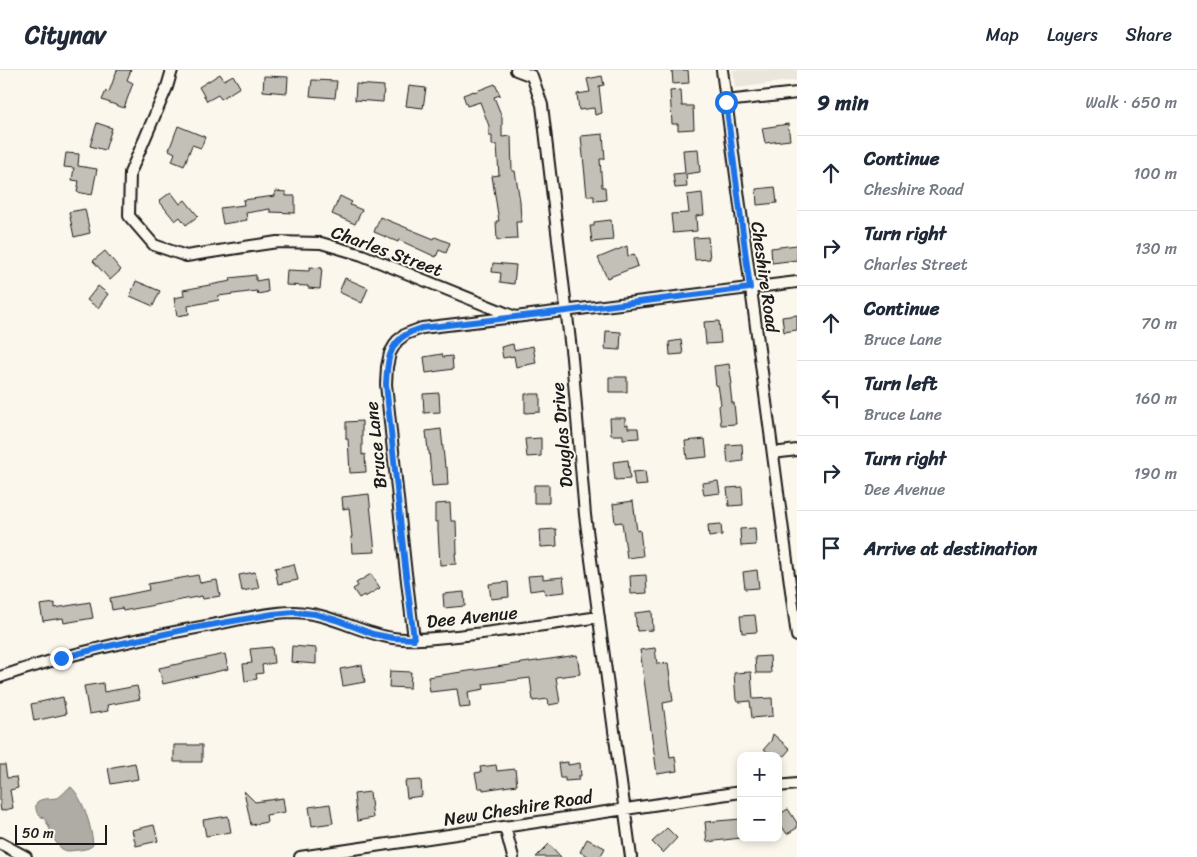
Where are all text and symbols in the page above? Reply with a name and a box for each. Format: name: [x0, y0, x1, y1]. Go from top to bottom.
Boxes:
text: Citynav: [25, 14, 106, 56]
text: Map: [986, 19, 1019, 51]
text: Layers: [1047, 19, 1098, 51]
text: Share: [1126, 19, 1172, 51]
text: 9 min: [817, 84, 869, 122]
text: Walk · 650 m: [1086, 88, 1177, 117]
route start: [715, 91, 738, 114]
text: Continue: [864, 142, 940, 175]
icon: ahead: [817, 159, 845, 187]
text: 100 m: [1133, 159, 1177, 188]
text: Cheshire Road: [864, 175, 964, 204]
street label: Charles Street: [327, 216, 447, 286]
text: Turn right: [864, 217, 946, 250]
street label: Cheshire Road: [741, 219, 789, 336]
icon: right: [817, 234, 845, 262]
text: 130 m: [1135, 234, 1177, 263]
text: Charles Street: [864, 250, 968, 279]
text: Continue: [864, 292, 940, 325]
icon: ahead: [817, 309, 845, 337]
text: 70 m: [1141, 309, 1177, 338]
text: Bruce Lane: [864, 325, 942, 354]
text: Turn left: [864, 367, 937, 400]
street label: Douglas Drive: [541, 381, 583, 489]
icon: left: [817, 384, 845, 412]
text: 160 m: [1134, 384, 1177, 413]
street label: Bruce Lane: [356, 400, 396, 490]
text: Bruce Lane: [864, 400, 942, 429]
text: Turn right: [864, 442, 946, 475]
icon: right: [817, 459, 845, 487]
text: 190 m: [1134, 459, 1177, 488]
text: Dee Avenue: [864, 475, 945, 504]
text: Arrive at destination: [864, 532, 1037, 565]
icon: arrive: [817, 534, 845, 562]
street label: Dee Avenue: [425, 596, 519, 638]
route end: [50, 647, 73, 670]
map controls: [737, 752, 782, 842]
button: +: [737, 752, 782, 797]
street label: New Cheshire Road: [441, 780, 596, 836]
button: −: [737, 797, 782, 842]
text: 50 m: [22, 821, 54, 846]
scale bar: [15, 822, 108, 845]

